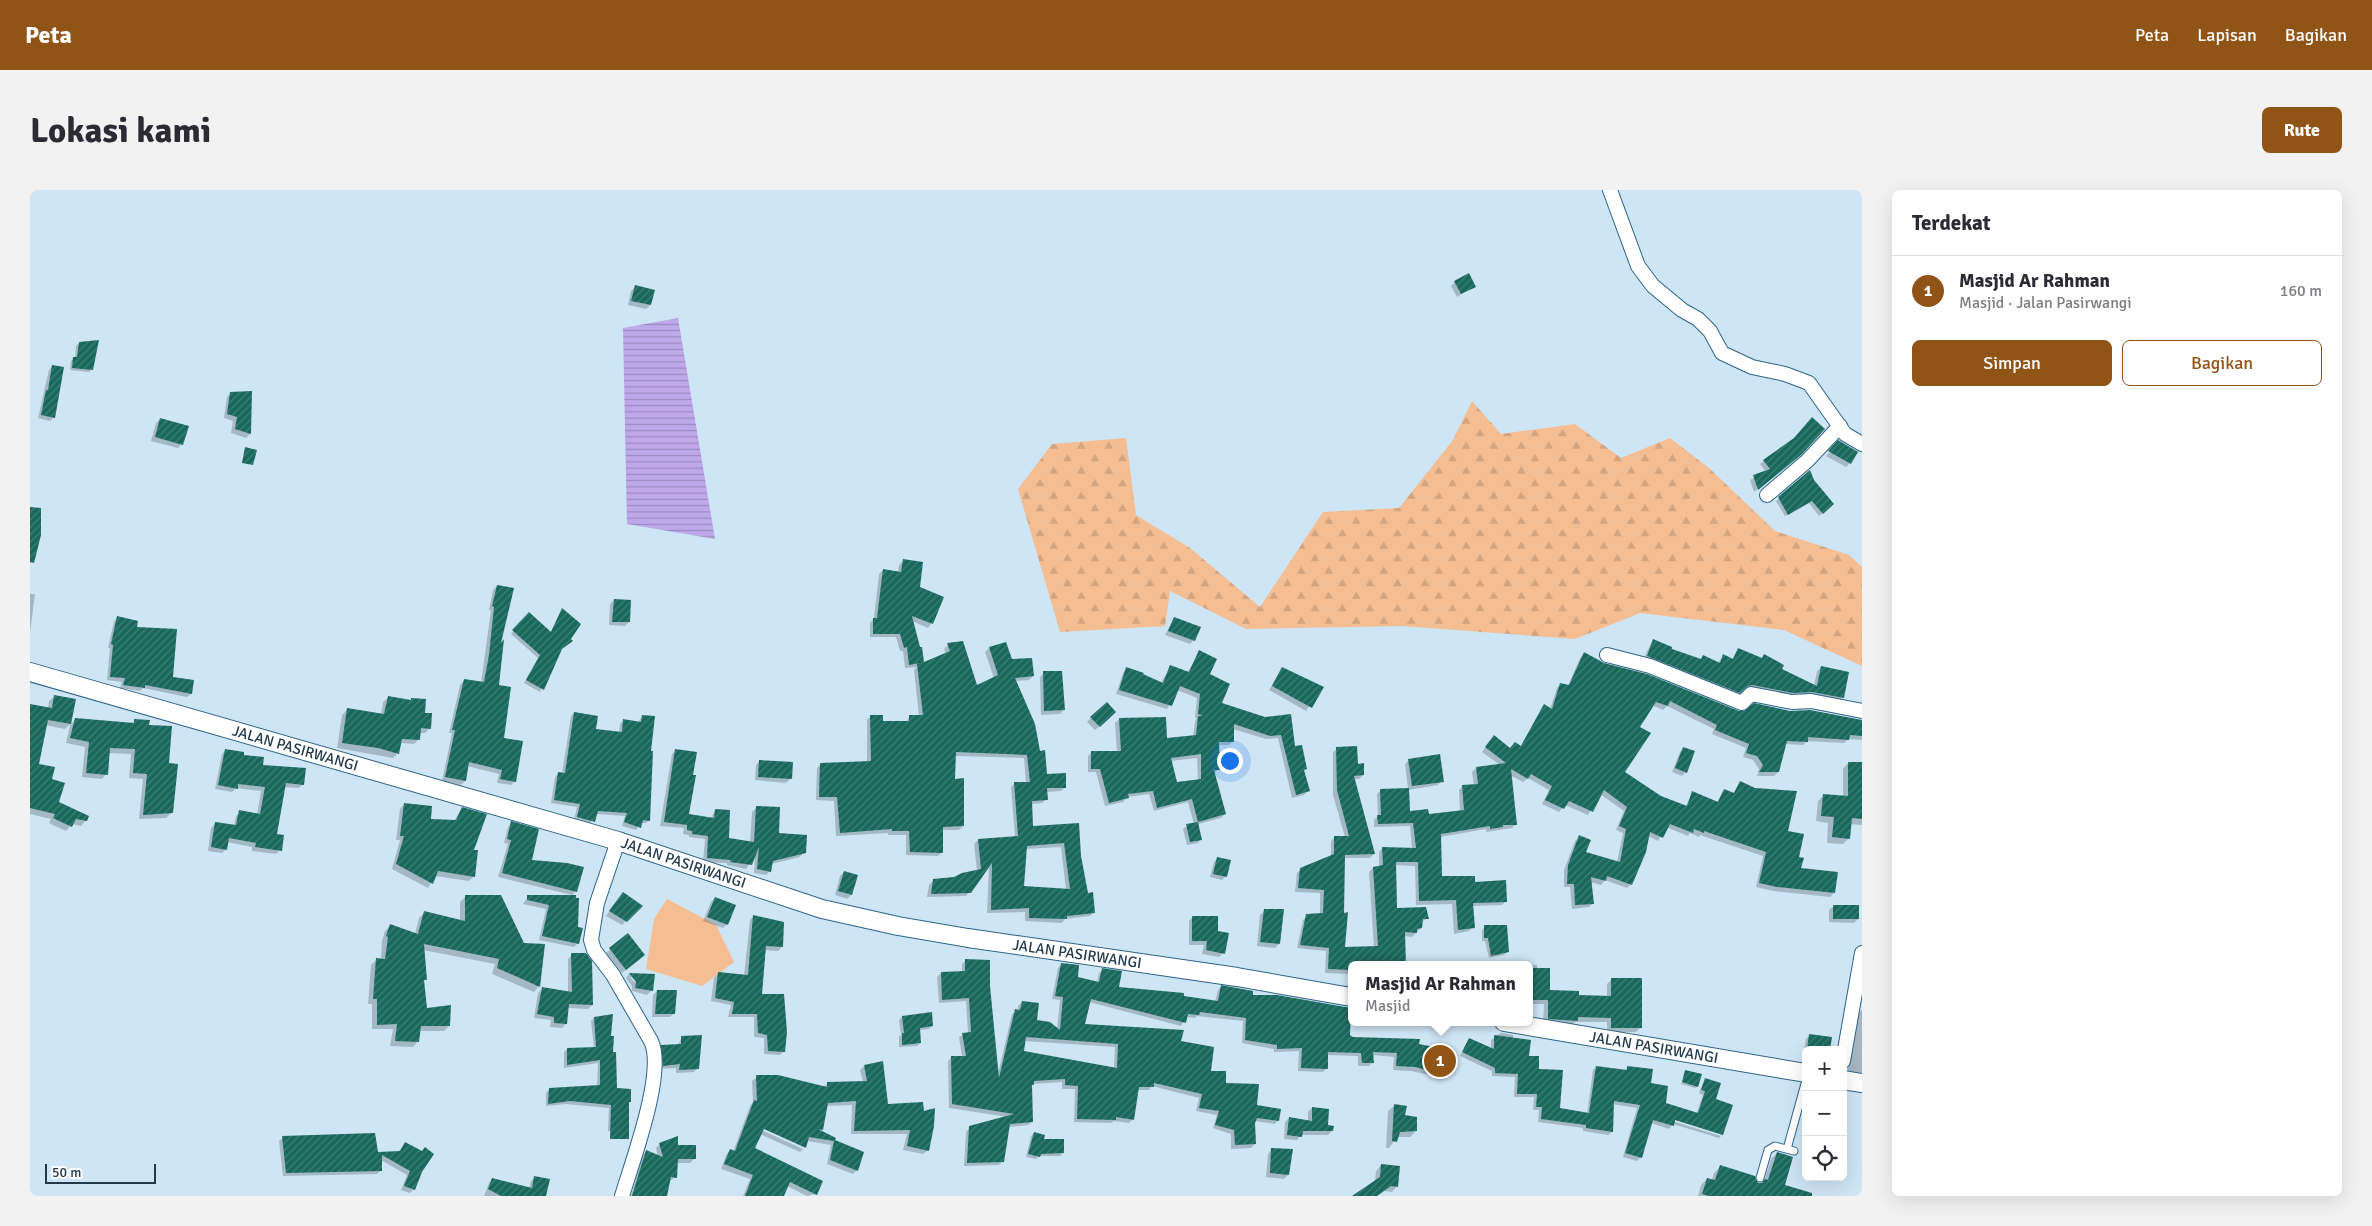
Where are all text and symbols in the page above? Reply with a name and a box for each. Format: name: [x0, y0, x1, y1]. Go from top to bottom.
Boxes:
text: Peta: [25, 20, 72, 50]
text: Peta: [2135, 24, 2169, 46]
text: Lapisan: [2197, 24, 2257, 46]
text: Bagikan: [2285, 24, 2347, 46]
button: Rute: [2262, 107, 2342, 153]
text: Lokasi kami: [30, 109, 211, 152]
text: Terdekat: [1912, 210, 1991, 236]
text: Masjid Ar Rahman: [1959, 269, 2110, 293]
text: 1: [1924, 281, 1932, 301]
text: 160 m: [2280, 281, 2322, 301]
text: Masjid · Jalan Pasirwangi: [1959, 293, 2132, 313]
button: Simpan: [1912, 340, 2112, 386]
button: Bagikan: [2122, 340, 2322, 386]
street label: JALAN PASIRWANGI: [230, 722, 360, 775]
your location: [1217, 748, 1243, 774]
street label: JALAN PASIRWANGI: [619, 834, 748, 892]
street label: JALAN PASIRWANGI: [1011, 936, 1143, 972]
popup: [1348, 961, 1533, 1026]
text: Masjid Ar Rahman: [1365, 972, 1516, 996]
text: Masjid: [1365, 996, 1410, 1016]
street label: JALAN PASIRWANGI: [1588, 1028, 1720, 1067]
pin: 1: [1424, 1042, 1456, 1080]
map controls: [1802, 1046, 1847, 1181]
button: +: [1802, 1046, 1847, 1091]
button: −: [1802, 1091, 1847, 1136]
button: locate: [1802, 1136, 1847, 1181]
scale bar: [45, 1161, 156, 1184]
text: 50 m: [52, 1164, 81, 1181]

